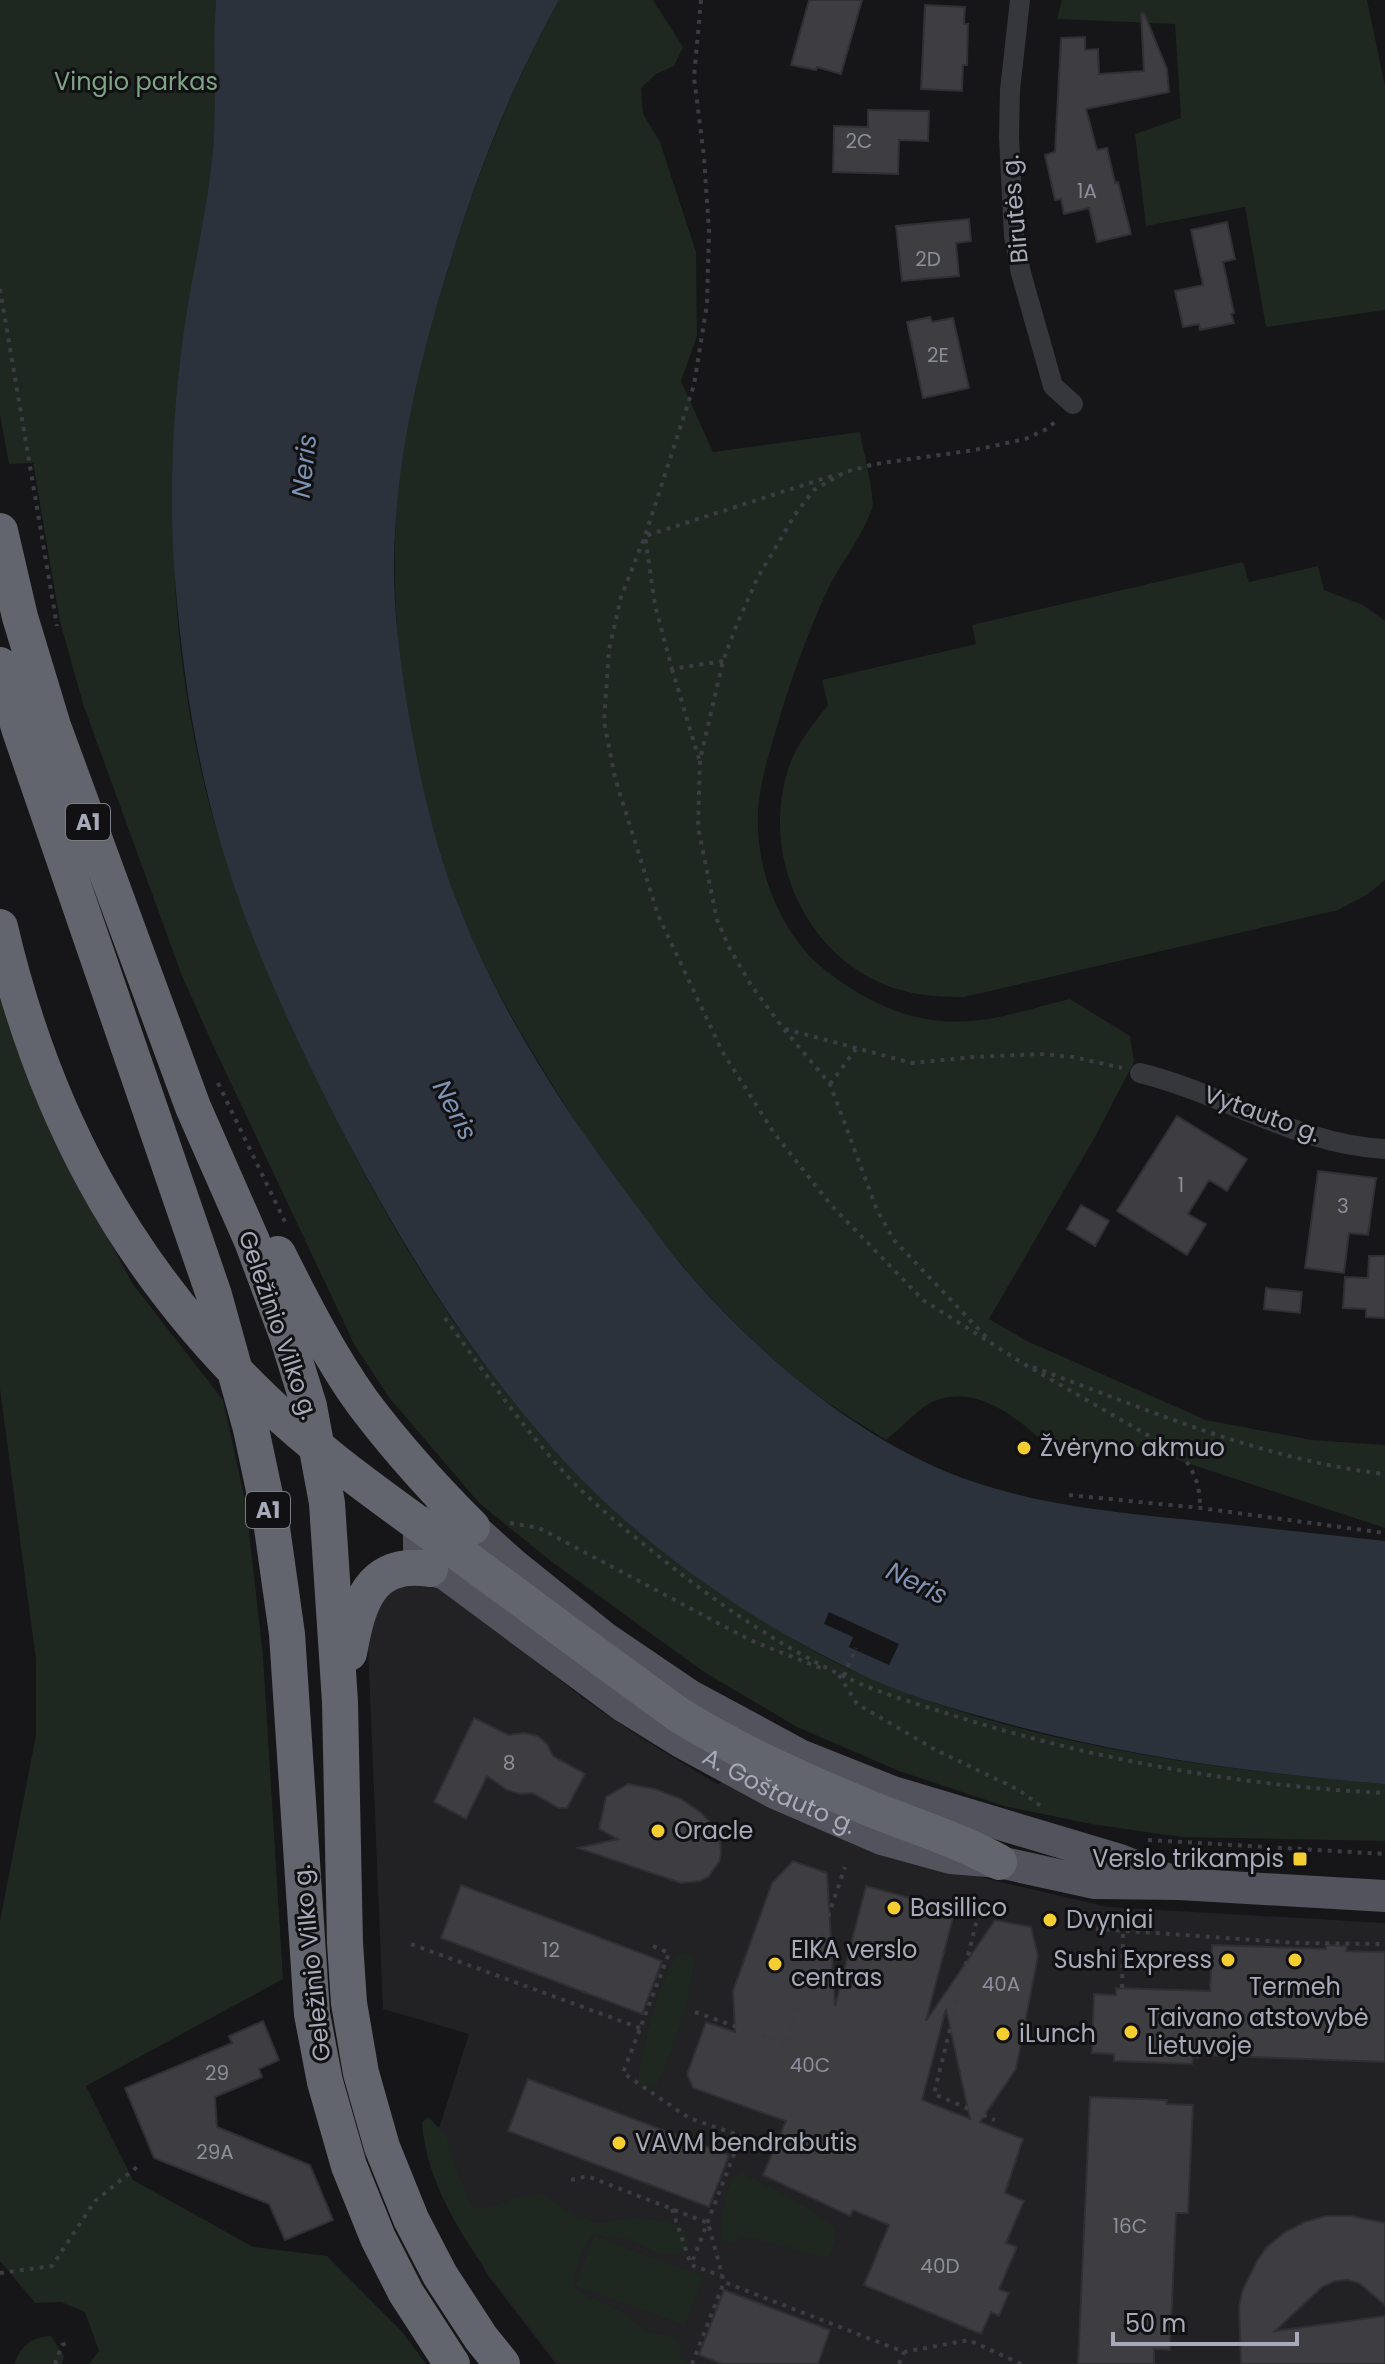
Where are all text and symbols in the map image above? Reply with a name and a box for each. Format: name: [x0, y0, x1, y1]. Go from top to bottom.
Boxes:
park label: Vingio parkas: [54, 65, 218, 98]
house number: 2C: [846, 127, 872, 155]
street label: Birutės g.: [993, 153, 1036, 265]
house number: 1A: [1077, 177, 1097, 205]
house number: 2D: [915, 245, 941, 273]
house number: 2E: [927, 341, 949, 369]
water label: Neris: [283, 432, 325, 500]
road number: A1: [66, 804, 110, 840]
water label: Neris: [424, 1073, 486, 1147]
street label: Vytauto g.: [1199, 1077, 1325, 1150]
house number: 1: [1178, 1171, 1184, 1199]
house number: 3: [1337, 1192, 1349, 1220]
street label: Geležinio Vilko g.: [231, 1226, 326, 1424]
place label: Žvėryno akmuo: [1040, 1431, 1225, 1464]
marker: Žvėryno akmuo: [1015, 1439, 1033, 1457]
road number: A1: [246, 1492, 290, 1528]
water label: Neris: [880, 1553, 954, 1613]
street label: A. Goštauto g.: [697, 1740, 861, 1842]
house number: 8: [503, 1749, 515, 1777]
place label: Oracle: [674, 1814, 753, 1847]
marker: Oracle: [649, 1822, 667, 1840]
place label: Verslo trikampis: [1092, 1842, 1284, 1875]
marker: Verslo trikampis: [1291, 1850, 1309, 1868]
street label: Geležinio Vilko g.: [285, 1863, 338, 2063]
place label: Basillico: [910, 1891, 1007, 1924]
marker: Basillico: [885, 1899, 903, 1917]
place label: Dvyniai: [1066, 1903, 1153, 1936]
marker: Dvyniai: [1041, 1911, 1059, 1929]
place label: EIKA verslo centras: [791, 1933, 917, 1994]
house number: 12: [542, 1936, 560, 1964]
place label: Sushi Express: [1053, 1943, 1212, 1976]
marker: Sushi Express: [1219, 1951, 1237, 1969]
marker: Termeh: [1286, 1951, 1304, 1969]
marker: EIKA verslo centras: [766, 1955, 784, 1973]
house number: 40A: [982, 1970, 1020, 1998]
place label: Termeh: [1249, 1970, 1341, 2003]
place label: Taivano atstovybė Lietuvoje: [1147, 2001, 1369, 2062]
place label: iLunch: [1019, 2017, 1096, 2050]
marker: Taivano atstovybė Lietuvoje: [1122, 2023, 1140, 2041]
marker: iLunch: [994, 2025, 1012, 2043]
house number: 40C: [790, 2051, 830, 2079]
house number: 29: [205, 2059, 229, 2087]
place label: VAVM bendrabutis: [635, 2126, 857, 2159]
marker: VAVM bendrabutis: [610, 2134, 628, 2152]
house number: 29A: [196, 2138, 234, 2166]
house number: 16C: [1113, 2212, 1147, 2240]
house number: 40D: [920, 2252, 960, 2280]
scale bar: [1113, 2296, 1297, 2346]
text: 50 m: [1125, 2307, 1186, 2340]

